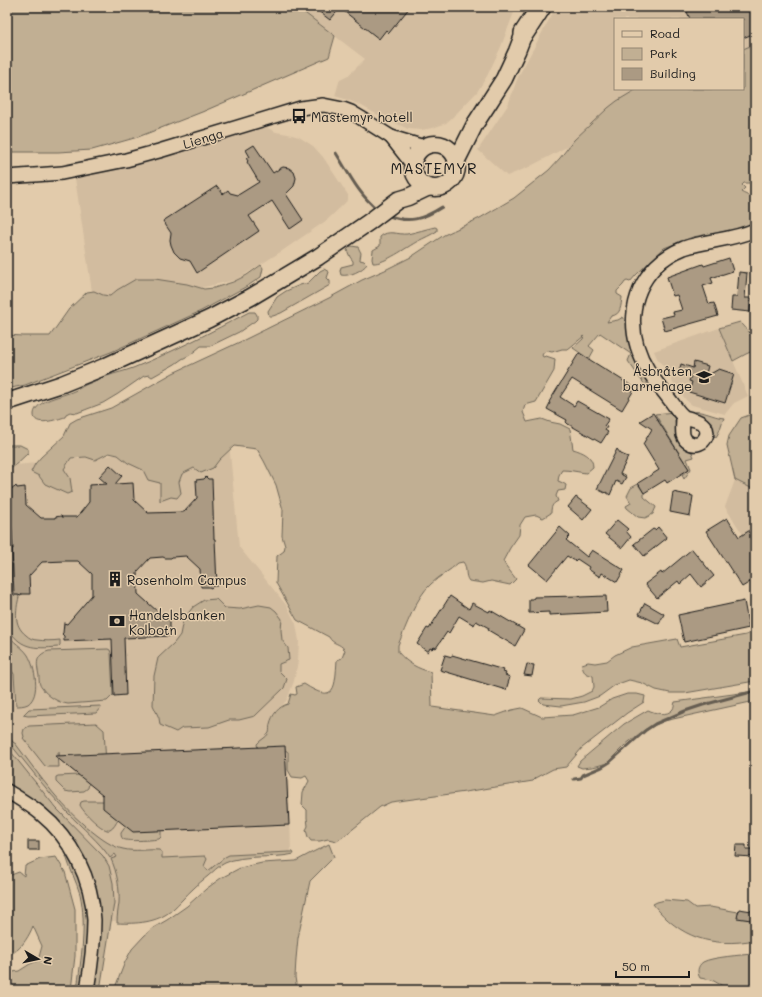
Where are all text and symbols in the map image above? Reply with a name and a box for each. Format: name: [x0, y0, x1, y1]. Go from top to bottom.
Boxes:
legend: [614, 18, 744, 90]
text: Road: [650, 25, 680, 41]
text: Park: [650, 45, 677, 61]
text: Building: [650, 65, 696, 81]
bus stop icon: Mastemyr hotell: [290, 107, 308, 125]
place label: Mastemyr hotell: [311, 108, 413, 125]
street label: Lienga: [181, 124, 225, 152]
district label: MASTEMYR: [390, 158, 478, 178]
place label: Åsbråten barnehage: [623, 362, 692, 394]
school or university icon: Åsbråten barnehage: [695, 368, 713, 386]
building icon: Rosenholm Campus: [106, 570, 124, 588]
place label: Rosenholm Campus: [127, 571, 247, 588]
place label: Handelsbanken Kolbotn: [129, 606, 225, 638]
bank icon: Handelsbanken Kolbotn: [108, 612, 126, 630]
north arrow: [18, 939, 58, 979]
scale bar: [616, 953, 689, 979]
text: N: [40, 955, 56, 966]
text: 50 m: [622, 958, 650, 974]

